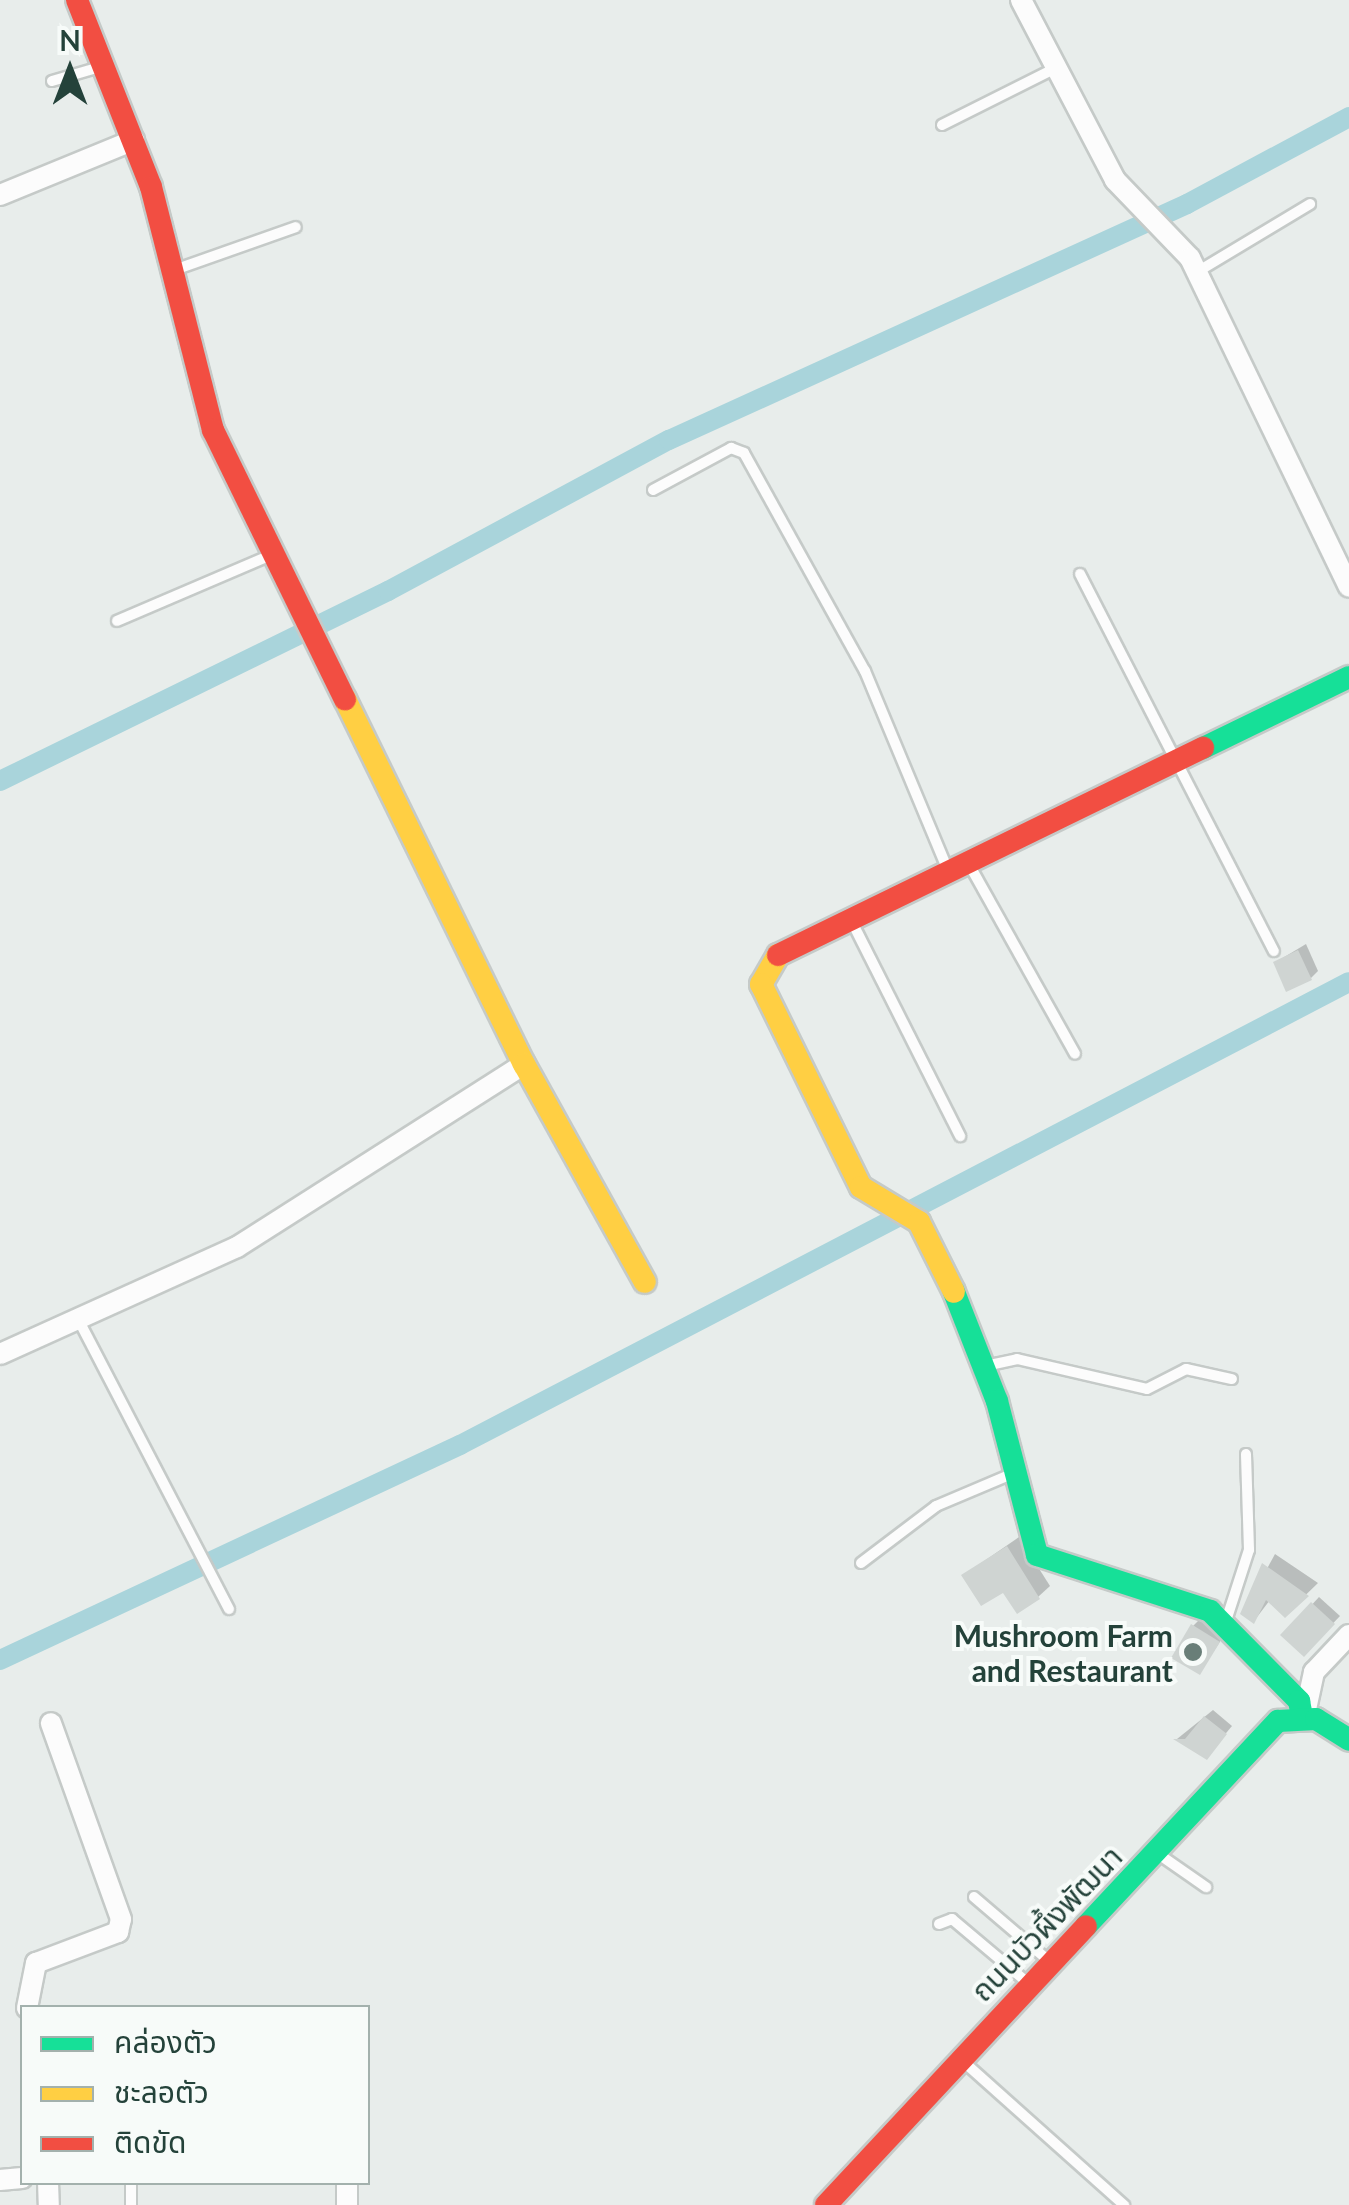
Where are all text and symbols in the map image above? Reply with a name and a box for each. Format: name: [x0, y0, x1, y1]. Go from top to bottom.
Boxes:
north arrow: [20, 20, 120, 120]
text: N: [59, 23, 81, 57]
place label: Mushroom Farm and Restaurant: [954, 1617, 1173, 1688]
marker: Mushroom Farm and Restaurant: [1182, 1641, 1204, 1663]
street label: ถนนบัวผึ้งพัฒนา: [963, 1838, 1129, 2008]
legend: [20, 2005, 370, 2185]
text: คล่องตัว: [114, 2023, 217, 2059]
text: ชะลอตัว: [114, 2073, 209, 2109]
text: ติดขัด: [114, 2123, 186, 2159]

